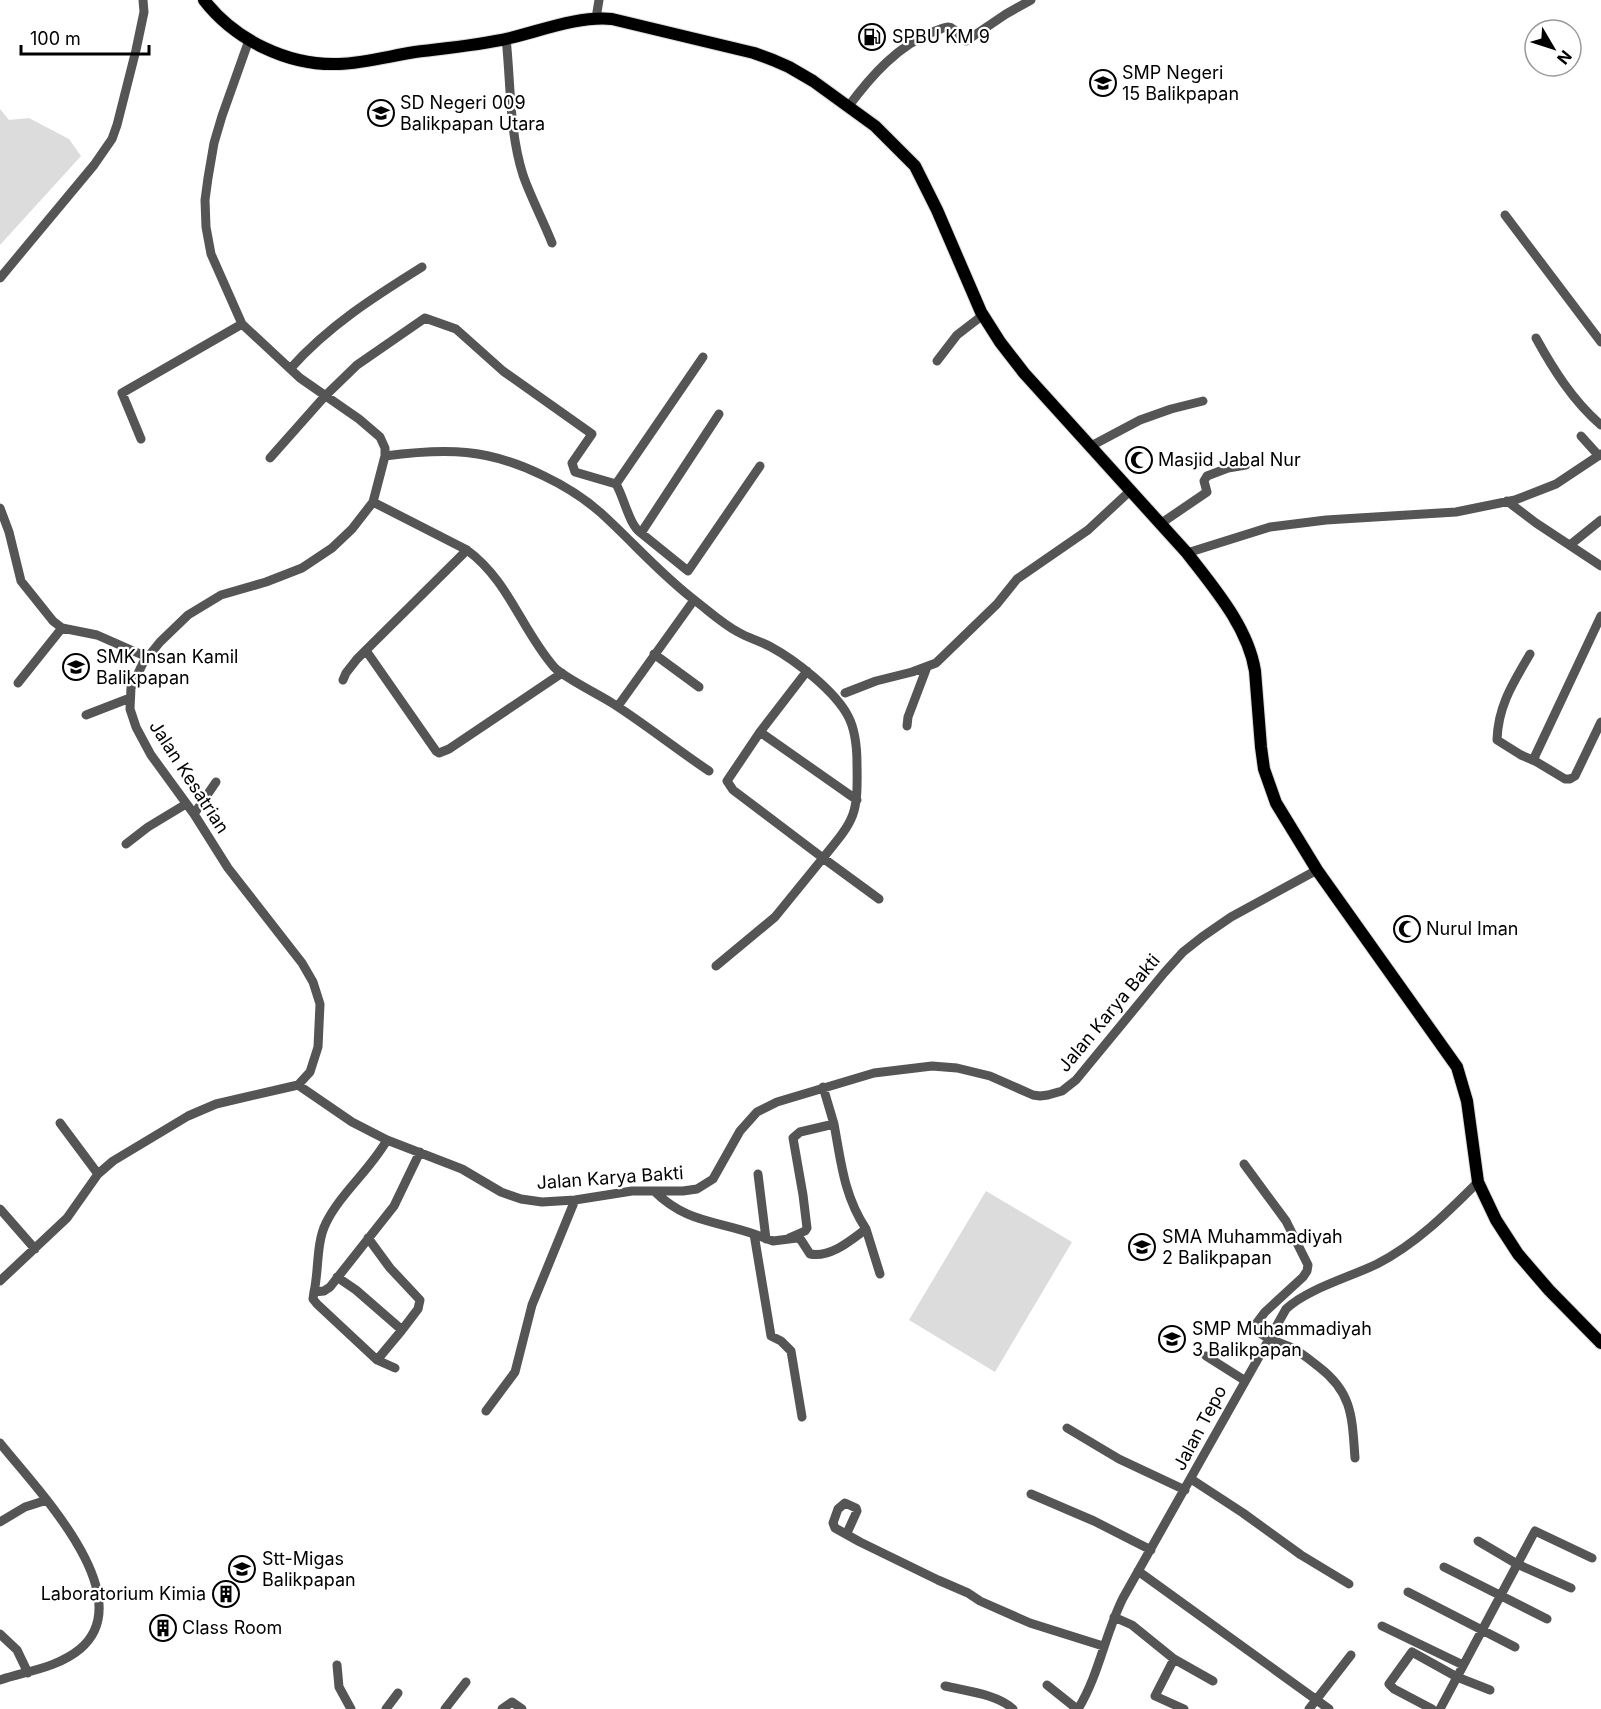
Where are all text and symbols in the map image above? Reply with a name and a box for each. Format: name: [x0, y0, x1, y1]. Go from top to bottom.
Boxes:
scale bar: [21, 18, 148, 56]
north arrow: [1523, 18, 1583, 78]
fuel station icon: SPBU KM 9: [857, 22, 887, 52]
place label: SPBU KM 9: [892, 26, 990, 47]
text: 100 m: [30, 28, 81, 49]
text: N: [1553, 46, 1576, 68]
place label: SMP Negeri 15 Balikpapan: [1122, 62, 1239, 104]
school or university icon: SMP Negeri 15 Balikpapan: [1088, 68, 1118, 98]
place label: SD Negeri 009 Balikpapan Utara: [400, 92, 545, 134]
school or university icon: SD Negeri 009 Balikpapan Utara: [366, 98, 396, 128]
mosque icon: Masjid Jabal Nur: [1124, 445, 1154, 475]
place label: Masjid Jabal Nur: [1158, 449, 1301, 470]
place label: SMK Insan Kamil Balikpapan: [96, 646, 238, 688]
school or university icon: SMK Insan Kamil Balikpapan: [61, 652, 91, 682]
street label: Jalan Kesatrian: [145, 716, 234, 837]
mosque icon: Nurul Iman: [1392, 914, 1422, 944]
place label: Nurul Iman: [1426, 918, 1518, 939]
street label: Jalan Karya Bakti: [1053, 950, 1164, 1076]
street label: Jalan Karya Bakti: [536, 1162, 684, 1193]
place label: SMA Muhammadiyah 2 Balikpapan: [1162, 1226, 1343, 1268]
school or university icon: SMA Muhammadiyah 2 Balikpapan: [1127, 1232, 1157, 1262]
place label: SMP Muhammadiyah 3 Balikpapan: [1192, 1318, 1372, 1360]
school or university icon: SMP Muhammadiyah 3 Balikpapan: [1157, 1324, 1187, 1354]
street label: Jalan Tepo: [1168, 1382, 1231, 1474]
place label: Stt-Migas Balikpapan: [262, 1548, 356, 1590]
school or university icon: Stt-Migas Balikpapan: [227, 1554, 257, 1584]
building icon: Laboratorium Kimia: [211, 1579, 241, 1609]
place label: Laboratorium Kimia: [41, 1583, 206, 1604]
building icon: Class Room: [148, 1613, 178, 1643]
place label: Class Room: [182, 1617, 282, 1638]

